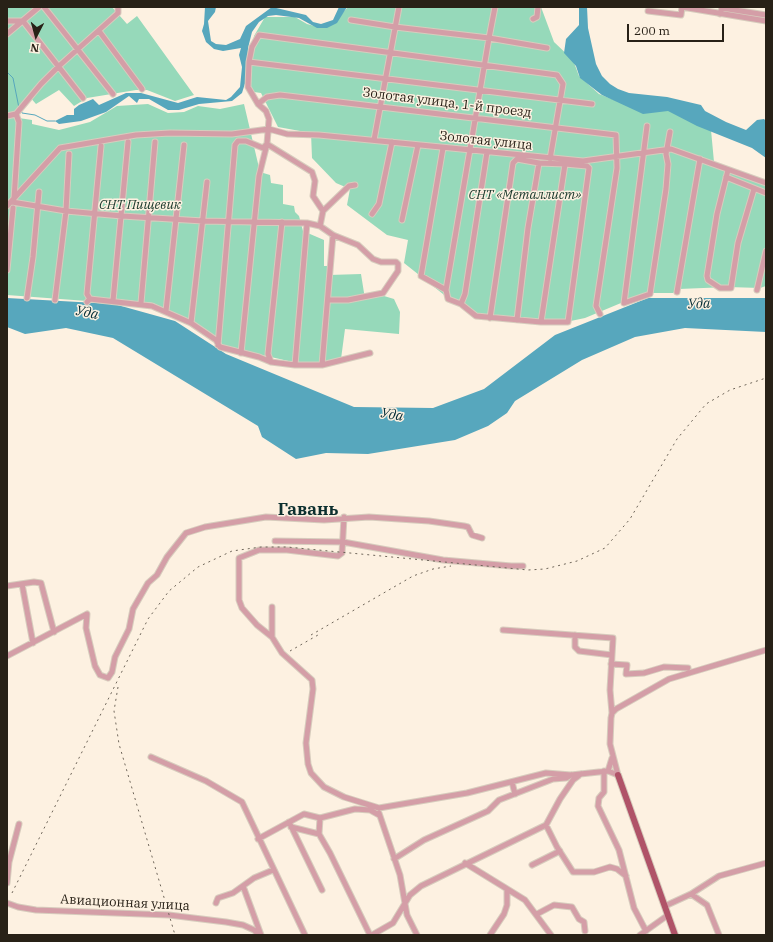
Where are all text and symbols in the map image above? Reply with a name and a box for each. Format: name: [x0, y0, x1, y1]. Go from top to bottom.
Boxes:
north arrow: [16, 16, 56, 56]
scale bar: [629, 16, 726, 42]
text: 200 m: [634, 23, 670, 38]
text: N: [30, 41, 40, 55]
street label: Золотая улица, 1-й проезд: [362, 85, 532, 121]
street label: Золотая улица: [439, 128, 533, 154]
park label: СНТ «Металлист»: [469, 187, 581, 203]
park label: СНТ Пищевик: [99, 197, 181, 213]
water label: Уда: [687, 295, 711, 313]
water label: Уда: [74, 303, 100, 323]
water label: Уда: [379, 405, 405, 425]
district label: Гавань: [278, 500, 338, 520]
street label: Авиационная улица: [60, 892, 190, 914]

